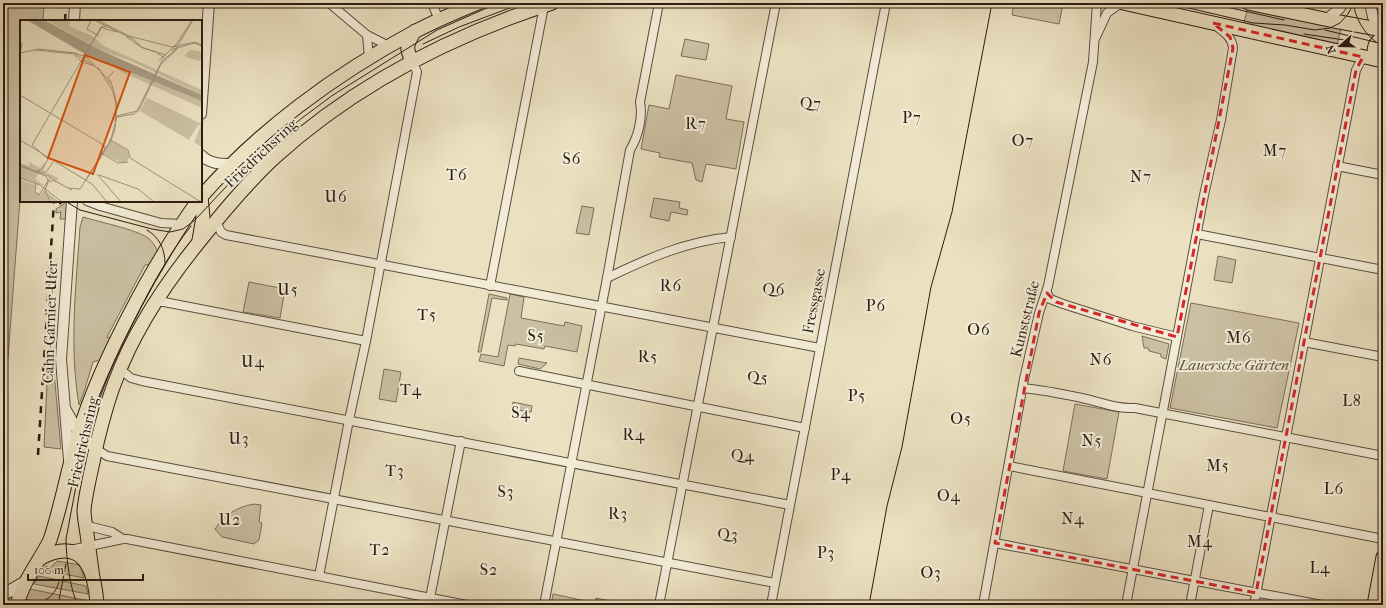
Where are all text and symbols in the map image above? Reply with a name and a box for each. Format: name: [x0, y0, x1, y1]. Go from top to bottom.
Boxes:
inset map: [20, 20, 202, 202]
north arrow: [1320, 26, 1360, 66]
text: N: [1323, 42, 1339, 55]
district label: Q7: [800, 94, 822, 113]
district label: P7: [902, 108, 922, 127]
street label: Friedrichsring: [221, 114, 302, 191]
district label: R7: [685, 114, 707, 133]
district label: O7: [1012, 131, 1034, 150]
district label: M7: [1263, 141, 1287, 160]
district label: S6: [563, 149, 581, 168]
district label: T6: [446, 165, 468, 184]
district label: N7: [1130, 167, 1152, 186]
district label: U6: [324, 187, 348, 206]
street label: Cahn-Garnier-Ufer: [39, 260, 61, 384]
street label: Fressgasse: [799, 266, 829, 335]
district label: R6: [660, 276, 682, 295]
street label: Kunststraße: [1007, 278, 1043, 359]
district label: U5: [277, 280, 299, 299]
district label: Q6: [762, 280, 786, 299]
district label: P6: [866, 296, 886, 315]
district label: T5: [417, 305, 437, 324]
district label: O6: [967, 320, 991, 339]
district label: S5: [527, 326, 545, 345]
district label: M6: [1226, 328, 1252, 347]
district label: R5: [638, 347, 658, 366]
district label: N6: [1090, 350, 1112, 369]
district label: U4: [241, 352, 265, 371]
park label: Lauersche Gärten: [1178, 356, 1289, 374]
district label: Q5: [747, 368, 769, 387]
district label: T4: [400, 380, 422, 399]
district label: P5: [848, 386, 866, 405]
district label: L8: [1342, 391, 1362, 410]
street label: Friedrichsring: [64, 394, 102, 489]
district label: S4: [511, 403, 531, 422]
district label: O5: [950, 409, 972, 428]
district label: R4: [622, 425, 646, 444]
district label: U3: [229, 429, 250, 448]
district label: N5: [1081, 431, 1103, 450]
district label: Q4: [731, 446, 755, 465]
district label: M5: [1206, 456, 1230, 475]
district label: T3: [385, 461, 405, 480]
district label: P4: [830, 465, 852, 484]
district label: L6: [1324, 479, 1344, 498]
district label: S3: [498, 482, 514, 501]
district label: O4: [937, 486, 961, 505]
district label: R3: [608, 504, 628, 523]
district label: N4: [1061, 509, 1085, 528]
district label: U2: [219, 510, 241, 529]
district label: Q3: [718, 525, 738, 544]
district label: M4: [1187, 532, 1213, 551]
district label: T2: [369, 540, 391, 559]
district label: P3: [817, 543, 835, 562]
scale bar: [28, 556, 143, 582]
district label: L4: [1309, 558, 1331, 577]
district label: S2: [480, 560, 498, 579]
text: 100 m: [34, 563, 64, 577]
district label: O3: [920, 563, 942, 582]

